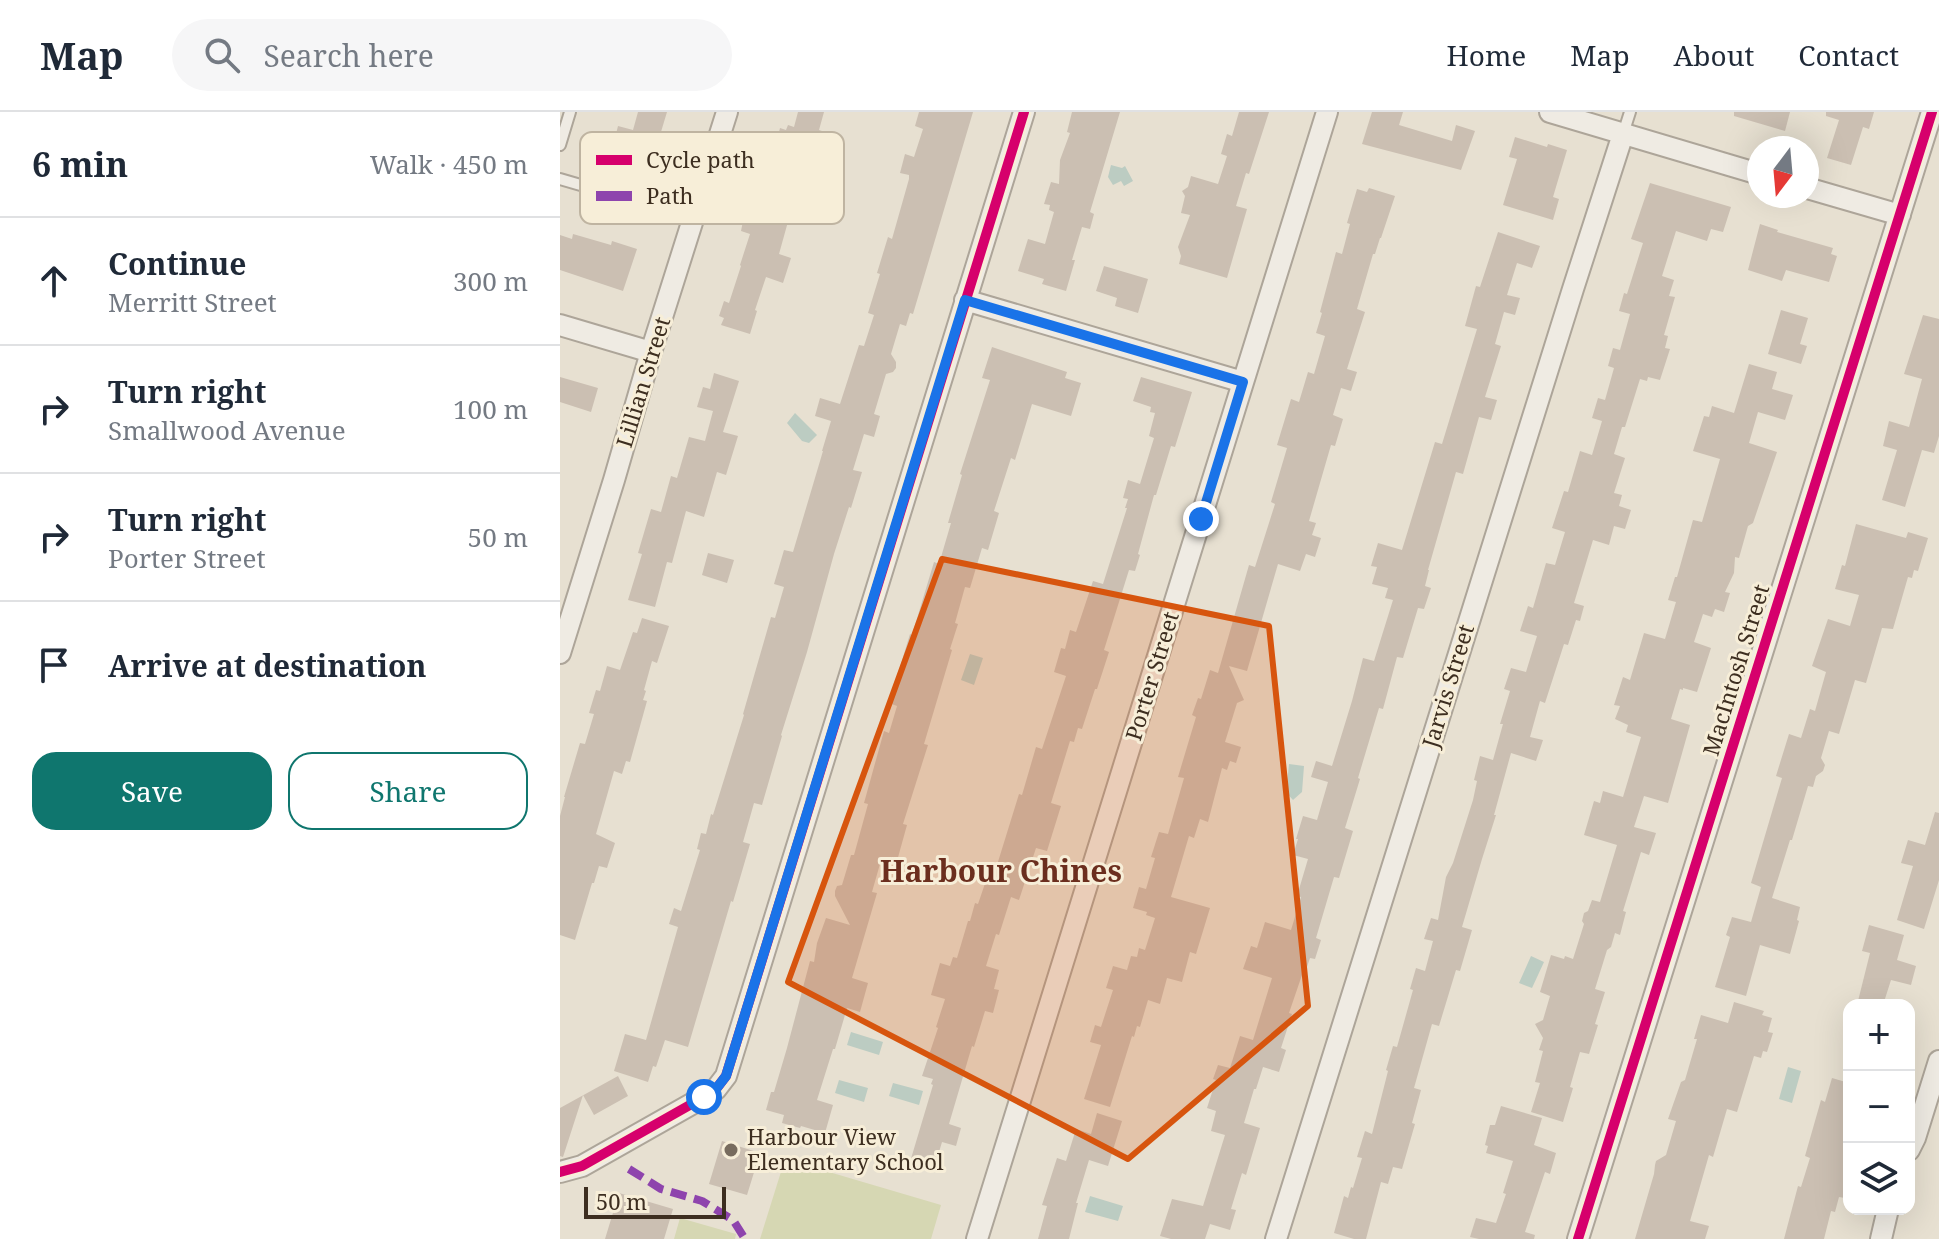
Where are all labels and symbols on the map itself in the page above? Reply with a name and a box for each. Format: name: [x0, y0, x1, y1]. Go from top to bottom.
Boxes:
legend: [580, 132, 844, 224]
north arrow: [1747, 136, 1819, 208]
text: Cycle path: [646, 144, 755, 174]
text: Path: [646, 180, 693, 210]
street label: Lillian Street: [608, 312, 676, 451]
route end: [1183, 501, 1219, 537]
street label: MacIntosh Street: [1695, 580, 1775, 759]
street label: Porter Street: [1117, 607, 1185, 744]
street label: Jarvis Street: [1414, 620, 1480, 752]
district label: Harbour Chines: [880, 850, 1122, 891]
route start: [686, 1079, 722, 1115]
place label: Harbour View Elementary School: [747, 1121, 944, 1176]
marker: Harbour View Elementary School: [722, 1141, 740, 1159]
scale bar: [584, 1183, 726, 1219]

